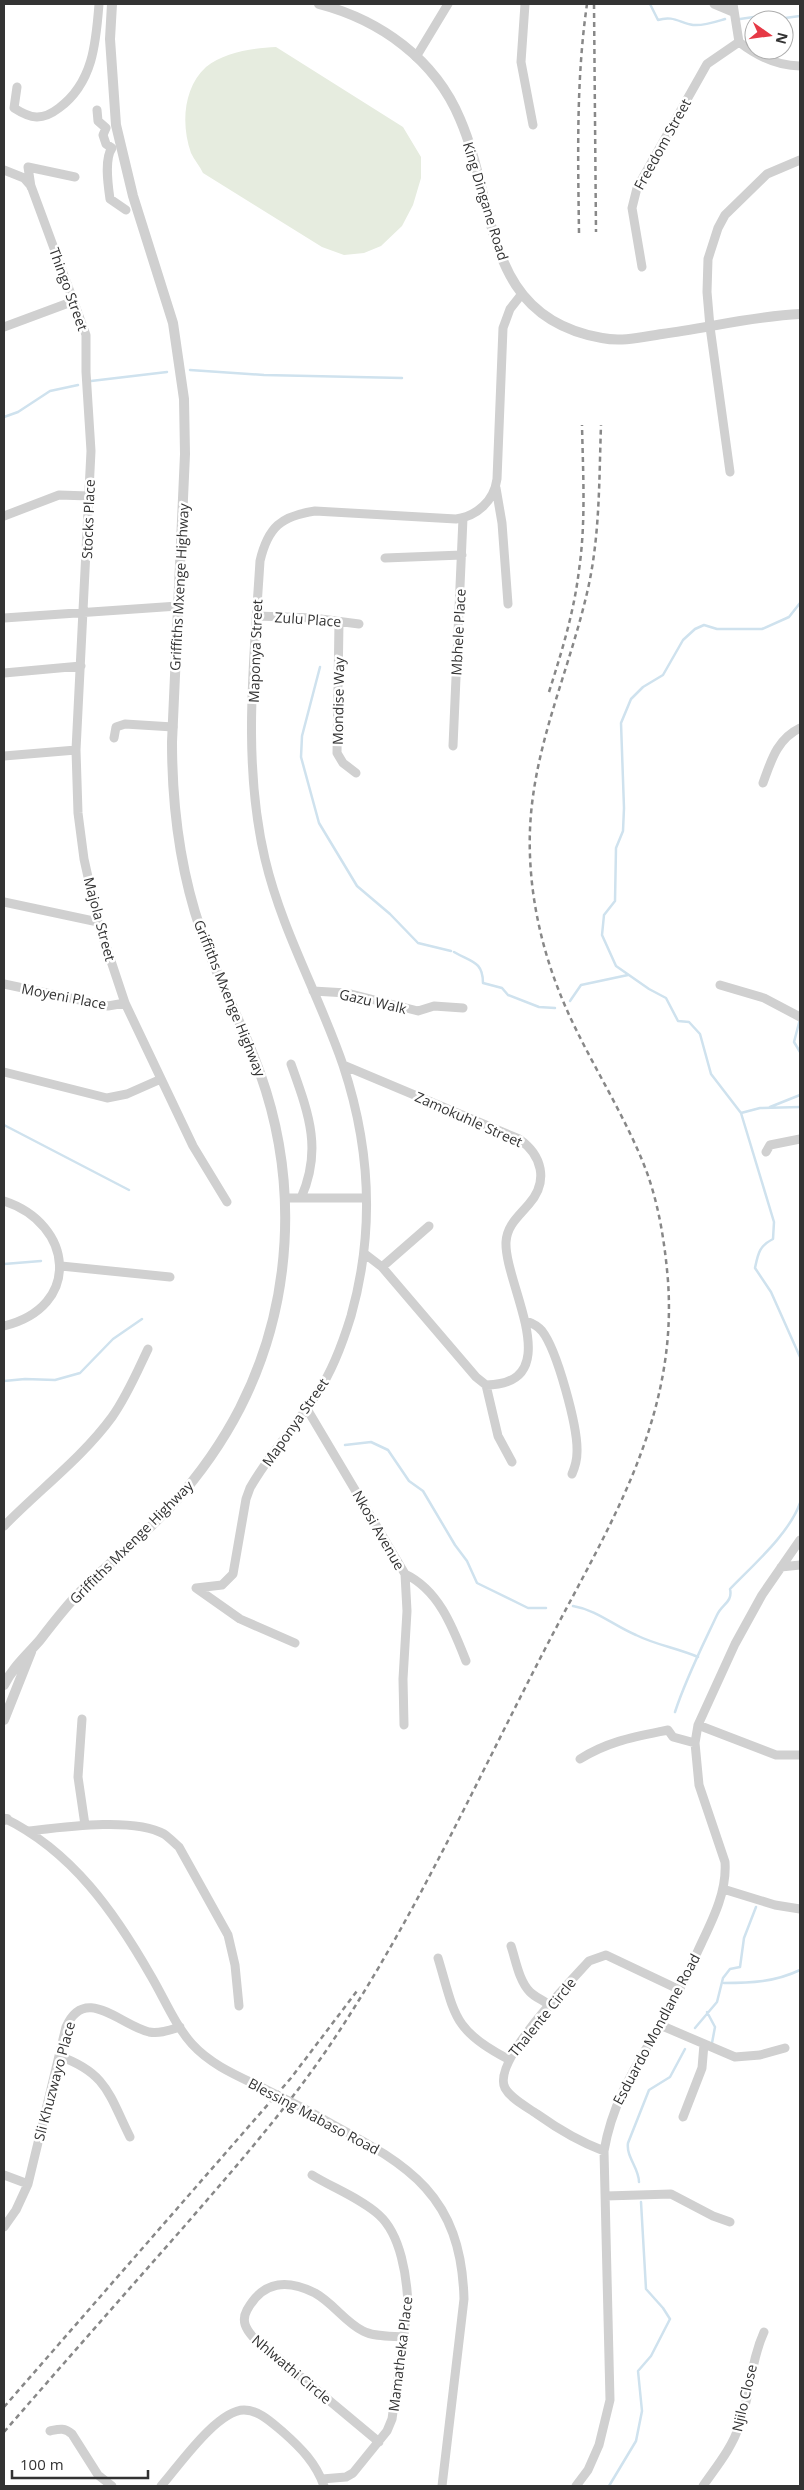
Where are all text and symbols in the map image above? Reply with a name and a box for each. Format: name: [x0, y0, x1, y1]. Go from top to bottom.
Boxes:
north arrow: [744, 10, 794, 60]
text: N: [772, 30, 793, 46]
street label: Freedom Street: [629, 95, 695, 193]
street label: King Dingane Road: [459, 139, 513, 263]
street label: Thingo Street: [45, 245, 93, 333]
street label: Stocks Place: [77, 479, 99, 559]
street label: Griffiths Mxenge Highway: [165, 502, 193, 671]
street label: Mbhele Place: [446, 588, 470, 676]
street label: Maponya Street: [244, 599, 266, 703]
street label: Zulu Place: [274, 607, 342, 631]
street label: Mondise Way: [328, 656, 348, 745]
street label: Majola Street: [80, 875, 120, 963]
street label: Griffiths Mxenge Highway: [190, 917, 271, 1080]
street label: Moyeni Place: [20, 978, 108, 1014]
street label: Gazu Walk: [338, 984, 409, 1018]
street label: Zamokuhle Street: [412, 1087, 526, 1151]
street label: Maponya Street: [258, 1374, 332, 1470]
street label: Griffiths Mxenge Highway: [65, 1475, 198, 1608]
street label: Nkosi Avenue: [349, 1487, 410, 1573]
street label: Esduardo Mondlane Road: [608, 1950, 704, 2108]
street label: Thalente Circle: [504, 1973, 580, 2061]
street label: Sli Khuzwayo Place: [29, 2019, 79, 2143]
street label: Blessing Mabaso Road: [245, 2073, 383, 2159]
street label: Mamatheka Place: [384, 2295, 416, 2413]
street label: Nhlwathi Circle: [248, 2330, 336, 2408]
street label: Njilo Close: [727, 2362, 761, 2434]
scale bar: [12, 2448, 149, 2480]
text: 100 m: [20, 2454, 64, 2474]

